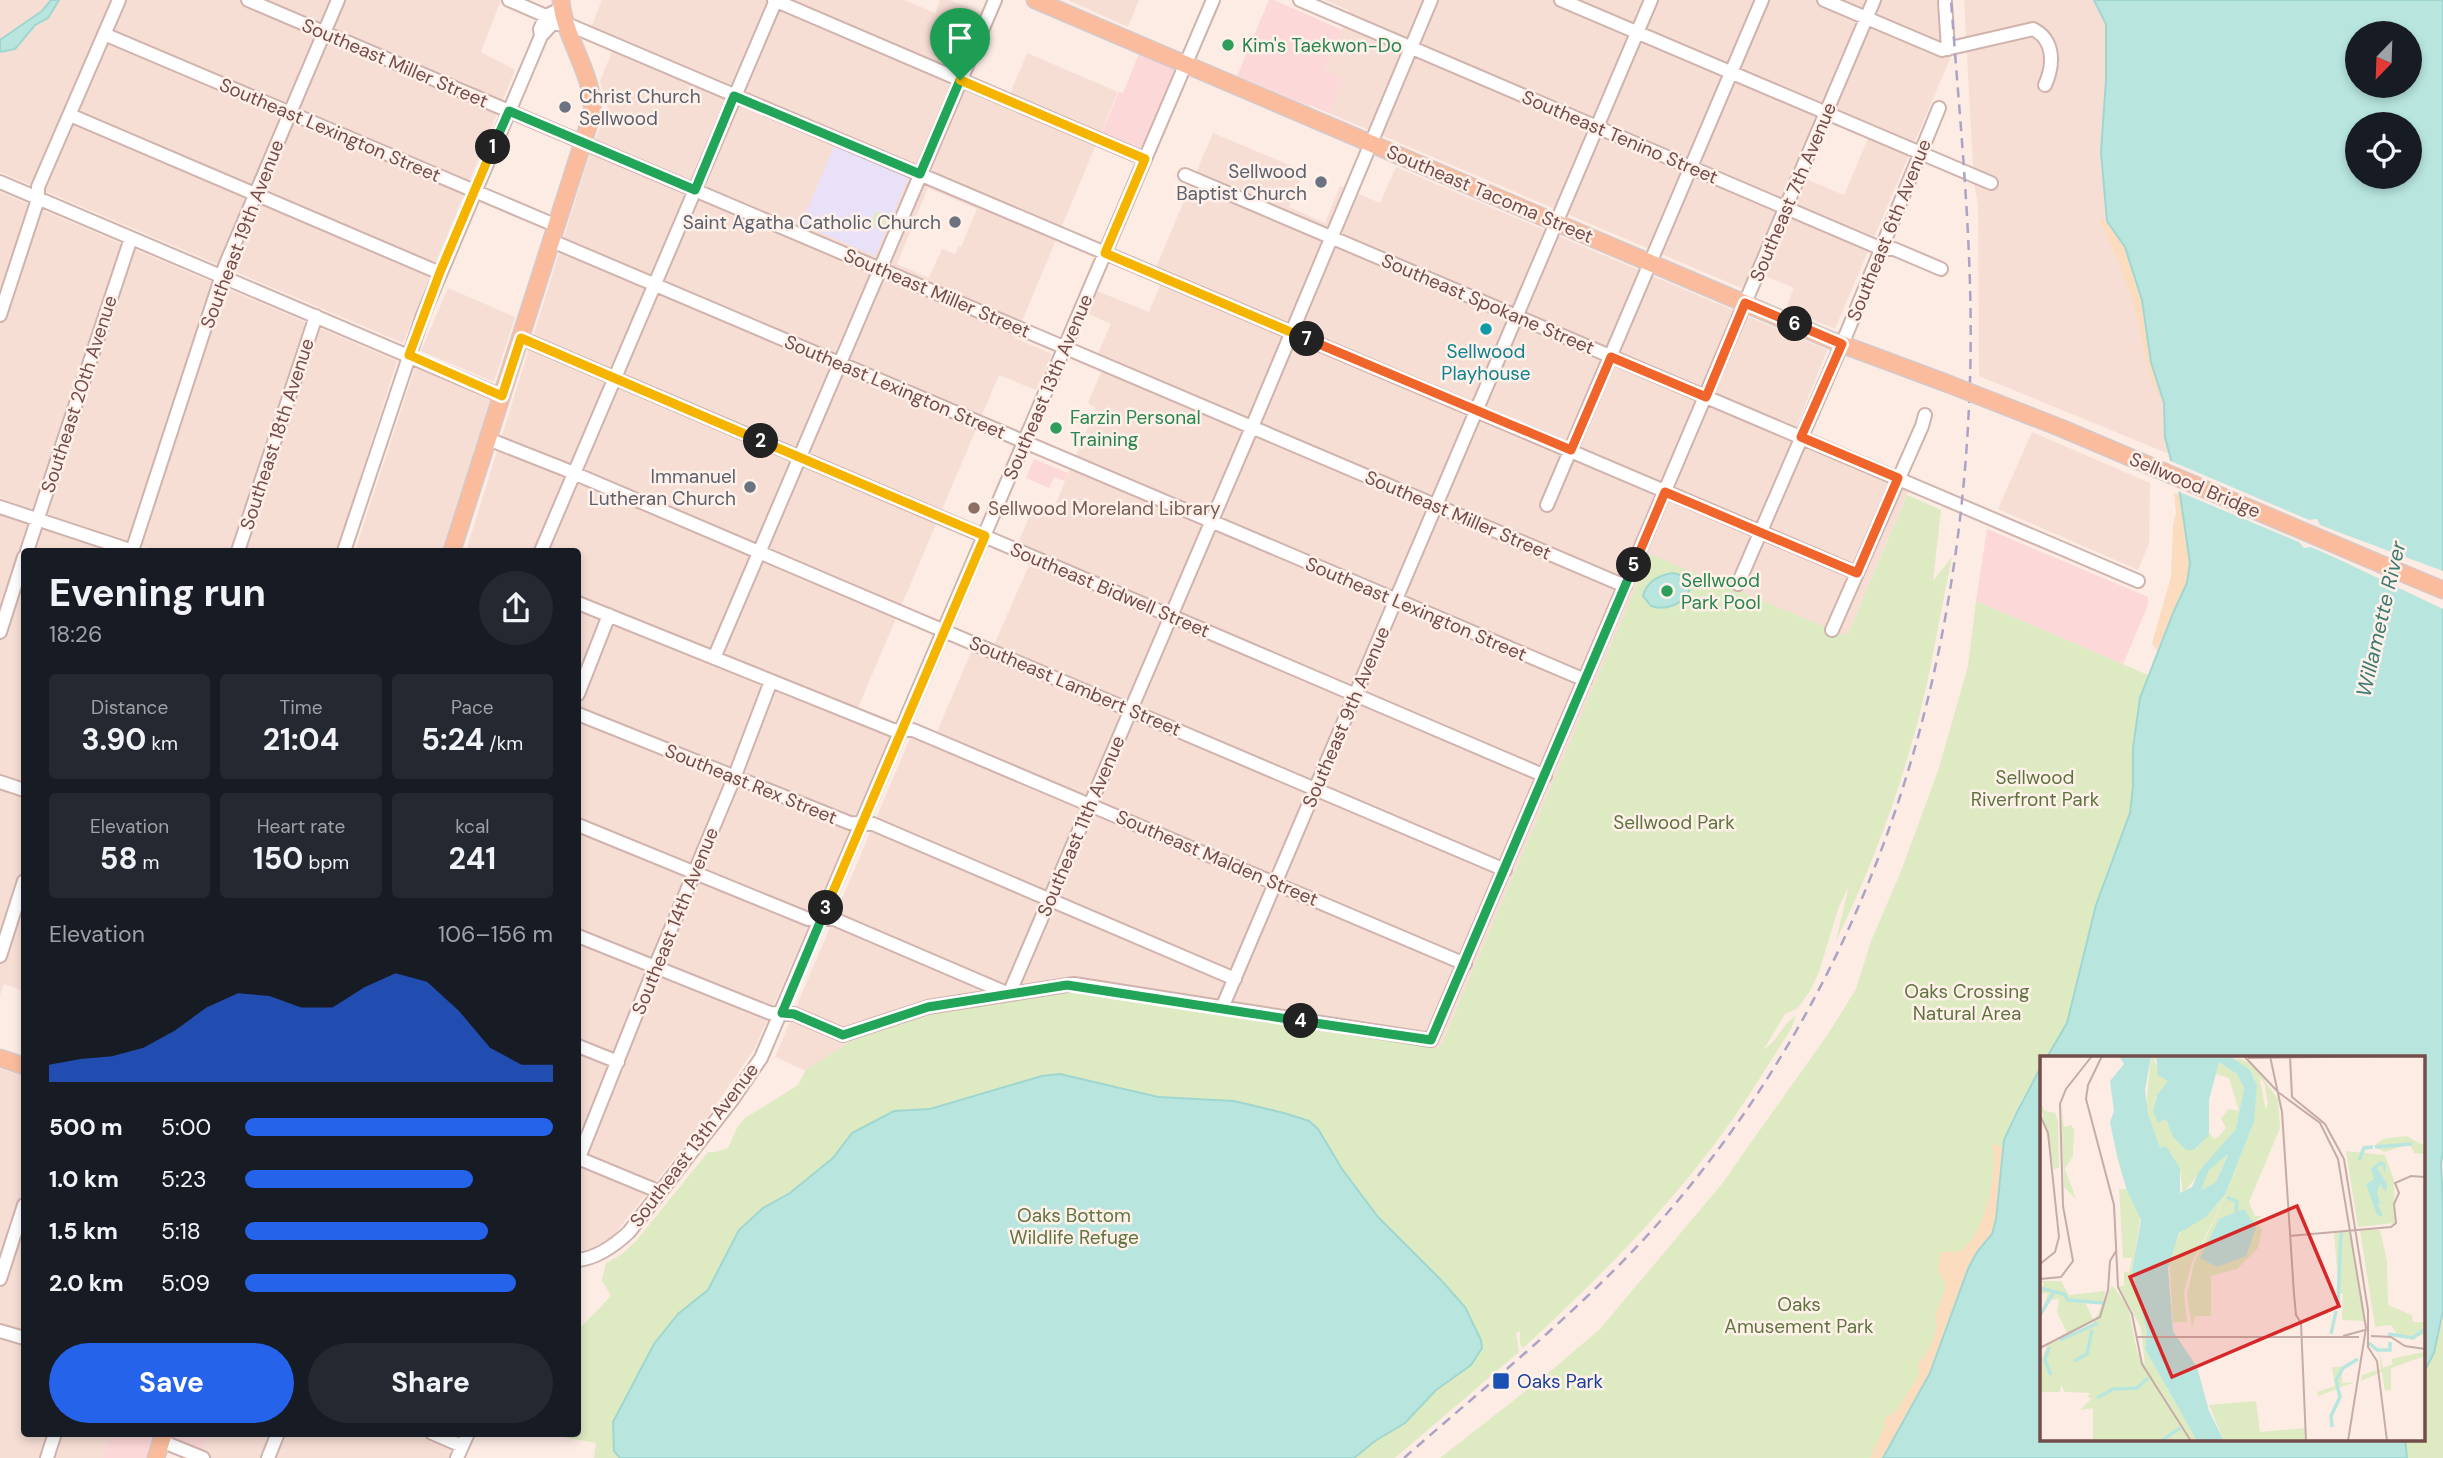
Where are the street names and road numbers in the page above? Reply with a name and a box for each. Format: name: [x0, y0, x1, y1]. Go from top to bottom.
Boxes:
street label: Southeast Miller Street: [298, 12, 492, 114]
street label: Southeast Lexington Street: [216, 72, 444, 188]
street label: Southeast Tenino Street: [1518, 84, 1722, 190]
street label: Southeast 7th Avenue: [1744, 99, 1842, 285]
street label: Southeast 6th Avenue: [1841, 135, 1937, 325]
street label: Southeast 19th Avenue: [194, 136, 290, 332]
street label: Southeast Tacoma Street: [1383, 139, 1597, 249]
street label: Southeast Miller Street: [840, 242, 1034, 344]
street label: Southeast Spokane Street: [1378, 248, 1598, 360]
street label: Southeast 13th Avenue: [998, 290, 1098, 484]
street label: Southeast 20th Avenue: [35, 292, 123, 496]
street label: Southeast Lexington Street: [781, 329, 1009, 445]
street label: Southeast 18th Avenue: [234, 335, 320, 533]
street label: Sellwood Bridge: [2126, 446, 2264, 524]
street label: Southeast Miller Street: [1361, 464, 1555, 566]
street label: Southeast Bidwell Street: [1006, 537, 1214, 643]
street label: Southeast Lexington Street: [1302, 551, 1530, 667]
street label: Southeast 9th Avenue: [1297, 623, 1395, 811]
street label: Southeast Lambert Street: [965, 630, 1185, 742]
street label: Southeast 11th Avenue: [1032, 732, 1130, 920]
street label: Southeast Rex Street: [661, 738, 841, 830]
street label: Southeast Malden Street: [1112, 804, 1322, 912]
street label: Southeast 14th Avenue: [626, 824, 724, 1018]
street label: Southeast 13th Avenue: [624, 1058, 764, 1232]

